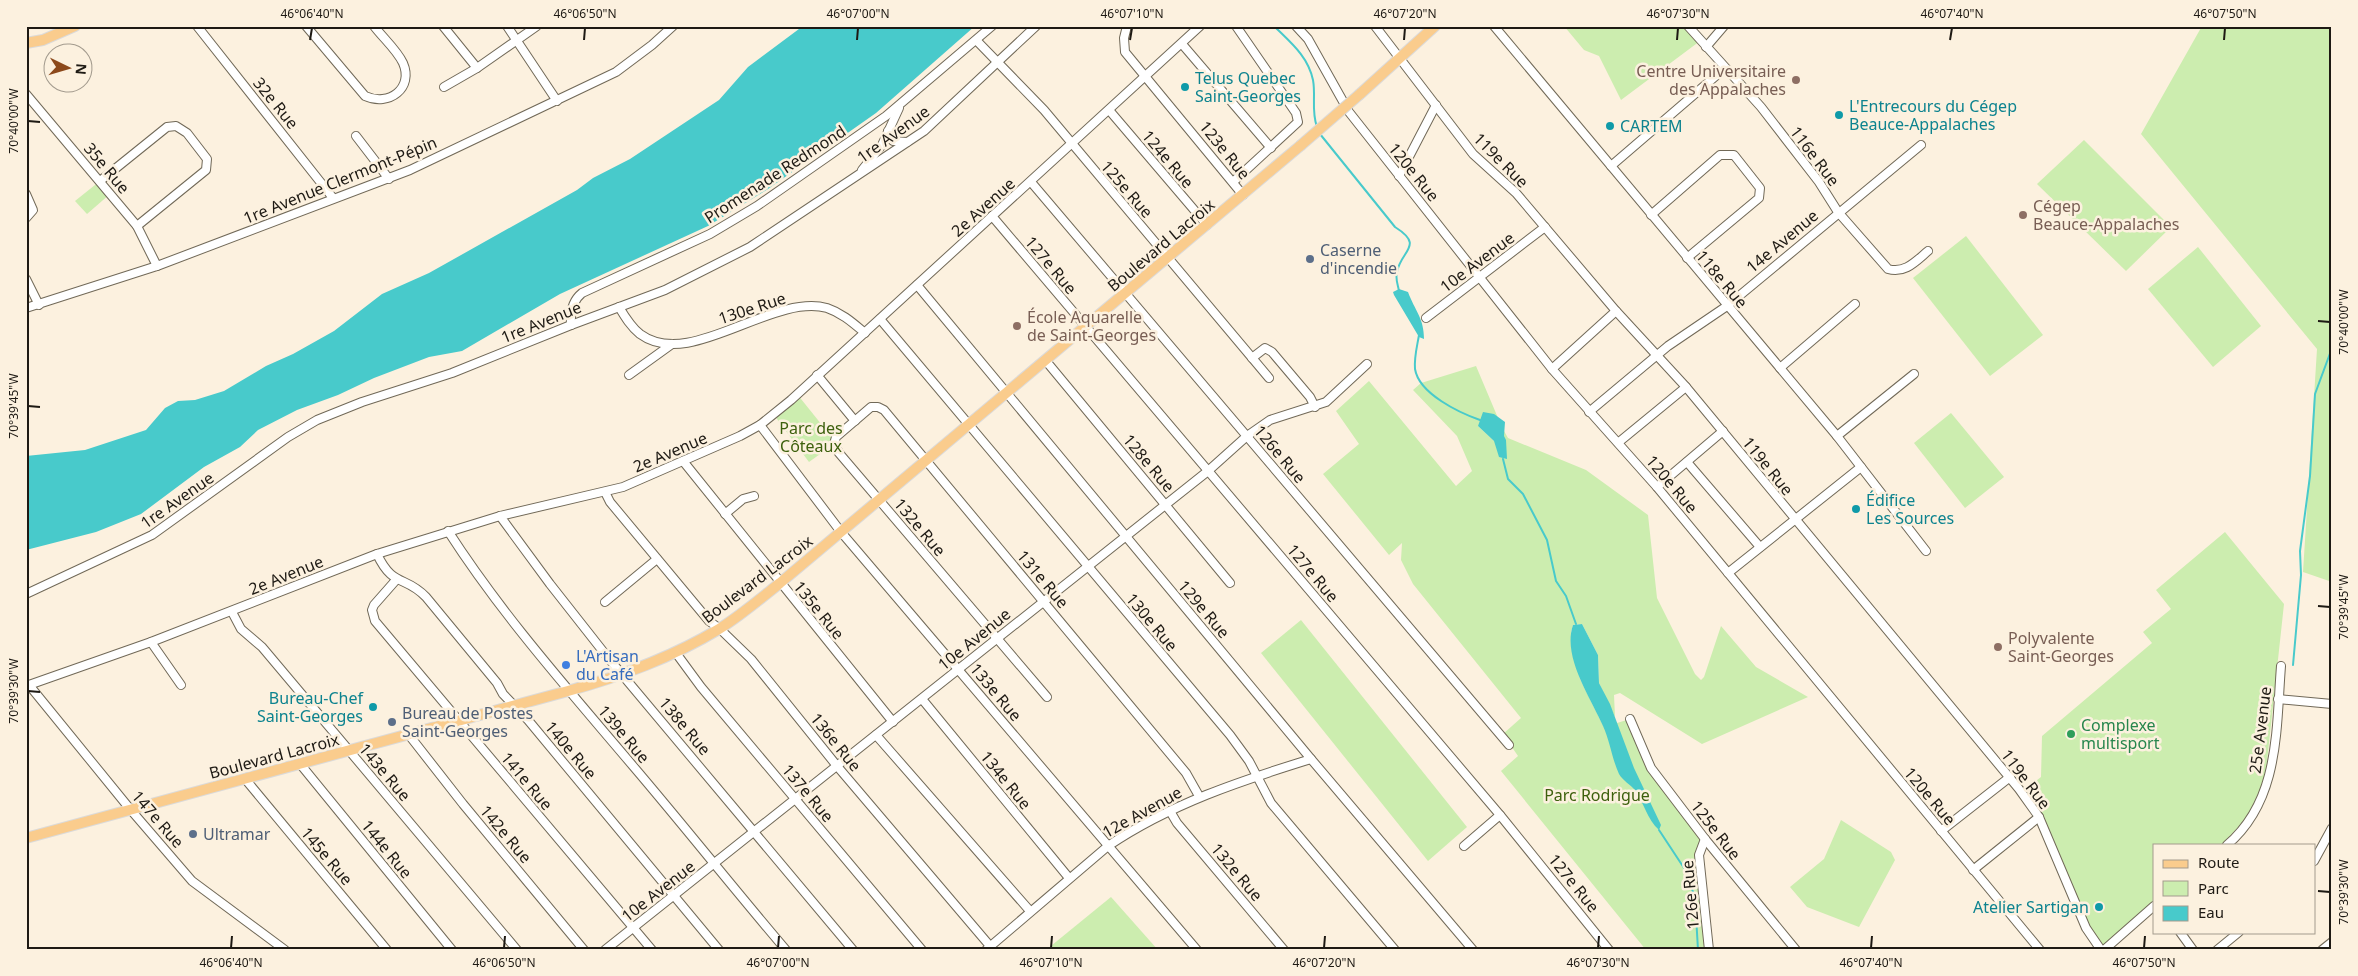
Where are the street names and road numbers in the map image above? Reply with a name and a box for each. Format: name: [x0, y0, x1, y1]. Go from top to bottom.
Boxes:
street label: 32e Rue: [248, 73, 304, 133]
street label: 1re Avenue: [852, 100, 934, 168]
street label: 123e Rue: [1195, 116, 1255, 184]
street label: Promenade Redmond: [700, 120, 850, 228]
street label: 116e Rue: [1785, 122, 1845, 190]
street label: 124e Rue: [1137, 125, 1199, 193]
street label: 119e Rue: [1469, 128, 1533, 192]
street label: 1re Avenue Clermont-Pépin: [240, 131, 440, 229]
street label: 35e Rue: [79, 138, 135, 198]
street label: 120e Rue: [1384, 138, 1444, 206]
street label: 125e Rue: [1096, 156, 1158, 222]
street label: 2e Avenue: [946, 173, 1020, 241]
street label: Boulevard Lacroix: [1103, 193, 1220, 296]
street label: 14e Avenue: [1741, 204, 1823, 278]
street label: 10e Avenue: [1435, 227, 1519, 297]
street label: 127e Rue: [1020, 231, 1082, 299]
street label: 118e Rue: [1691, 245, 1753, 313]
street label: 130e Rue: [716, 287, 788, 329]
street label: 1re Avenue: [498, 296, 584, 348]
street label: 126e Rue: [1249, 420, 1311, 488]
street label: 2e Avenue: [630, 427, 710, 477]
street label: 128e Rue: [1118, 429, 1180, 497]
street label: 119e Rue: [1738, 432, 1798, 500]
street label: 120e Rue: [1641, 450, 1703, 518]
street label: 1re Avenue: [136, 467, 218, 533]
street label: 132e Rue: [889, 493, 951, 561]
street label: Boulevard Lacroix: [697, 530, 817, 628]
street label: 127e Rue: [1282, 539, 1344, 607]
street label: 131e Rue: [1012, 545, 1074, 613]
street label: 2e Avenue: [245, 550, 327, 600]
street label: 129e Rue: [1173, 575, 1235, 643]
street label: 135e Rue: [789, 576, 849, 644]
street label: 130e Rue: [1121, 588, 1183, 656]
street label: 10e Avenue: [933, 603, 1015, 675]
street label: 133e Rue: [965, 658, 1027, 726]
street label: 25e Avenue: [2244, 685, 2276, 775]
street label: 138e Rue: [654, 692, 716, 760]
street label: 139e Rue: [593, 700, 655, 768]
street label: 136e Rue: [806, 708, 866, 776]
street label: 140e Rue: [540, 716, 602, 784]
street label: Boulevard Lacroix: [207, 728, 342, 784]
street label: 143e Rue: [354, 738, 416, 806]
street label: 119e Rue: [1996, 745, 2056, 813]
street label: 134e Rue: [976, 746, 1036, 814]
street label: 141e Rue: [496, 747, 558, 815]
street label: 137e Rue: [777, 759, 839, 827]
street label: 120e Rue: [1899, 762, 1961, 830]
street label: 12e Avenue: [1098, 781, 1186, 843]
street label: 147e Rue: [127, 786, 189, 852]
street label: 125e Rue: [1686, 796, 1746, 864]
street label: 142e Rue: [475, 800, 537, 868]
street label: 144e Rue: [357, 815, 417, 883]
street label: 145e Rue: [296, 822, 358, 890]
street label: 132e Rue: [1206, 838, 1268, 906]
street label: 127e Rue: [1544, 849, 1604, 917]
street label: 10e Avenue: [617, 855, 699, 927]
street label: 126e Rue: [1676, 859, 1704, 931]

